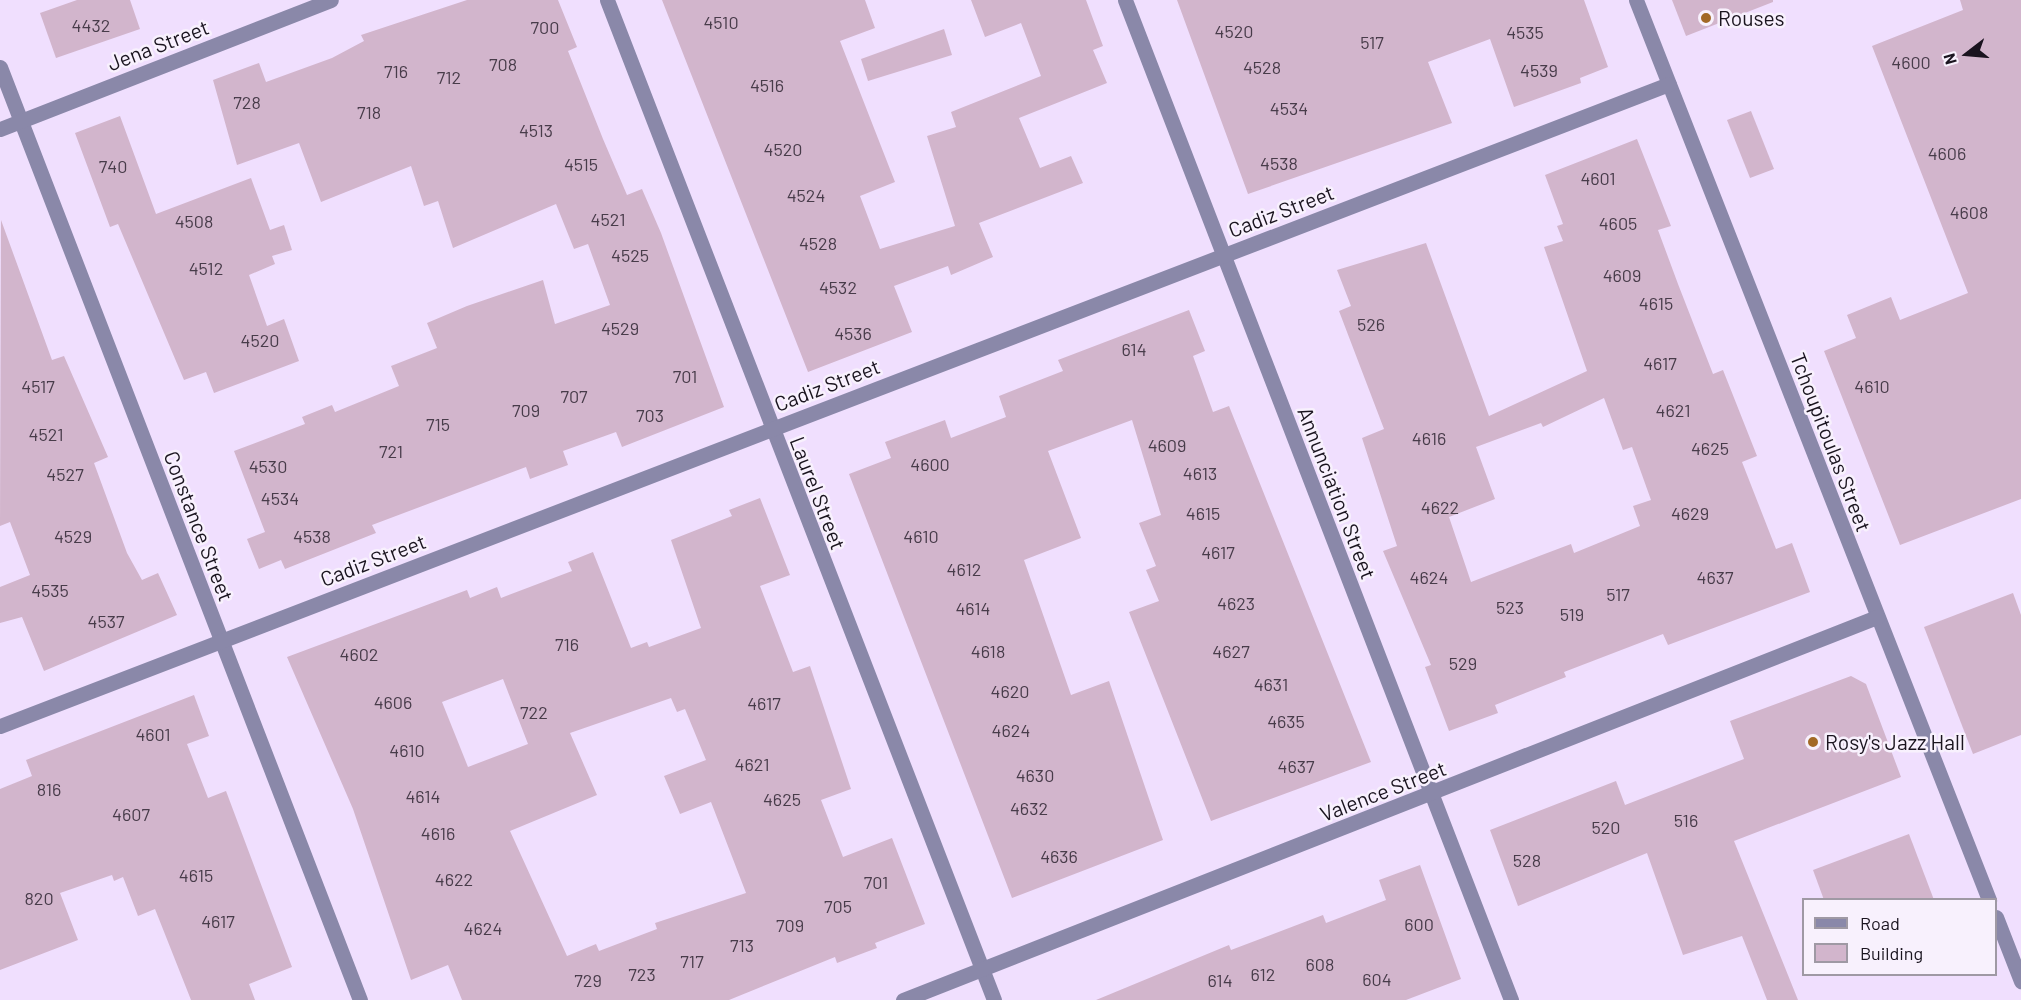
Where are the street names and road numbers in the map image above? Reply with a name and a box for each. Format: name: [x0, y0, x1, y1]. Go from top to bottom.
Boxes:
street label: Jena Street: [104, 14, 212, 76]
street label: Cadiz Street: [1225, 179, 1337, 243]
street label: Tchoupitoulas Street: [1785, 349, 1877, 535]
street label: Cadiz Street: [771, 353, 883, 417]
street label: Annunciation Street: [1293, 404, 1381, 582]
street label: Laurel Street: [785, 433, 851, 553]
street label: Constance Street: [159, 447, 239, 605]
street label: Cadiz Street: [317, 528, 429, 592]
street label: Valence Street: [1316, 755, 1450, 827]

